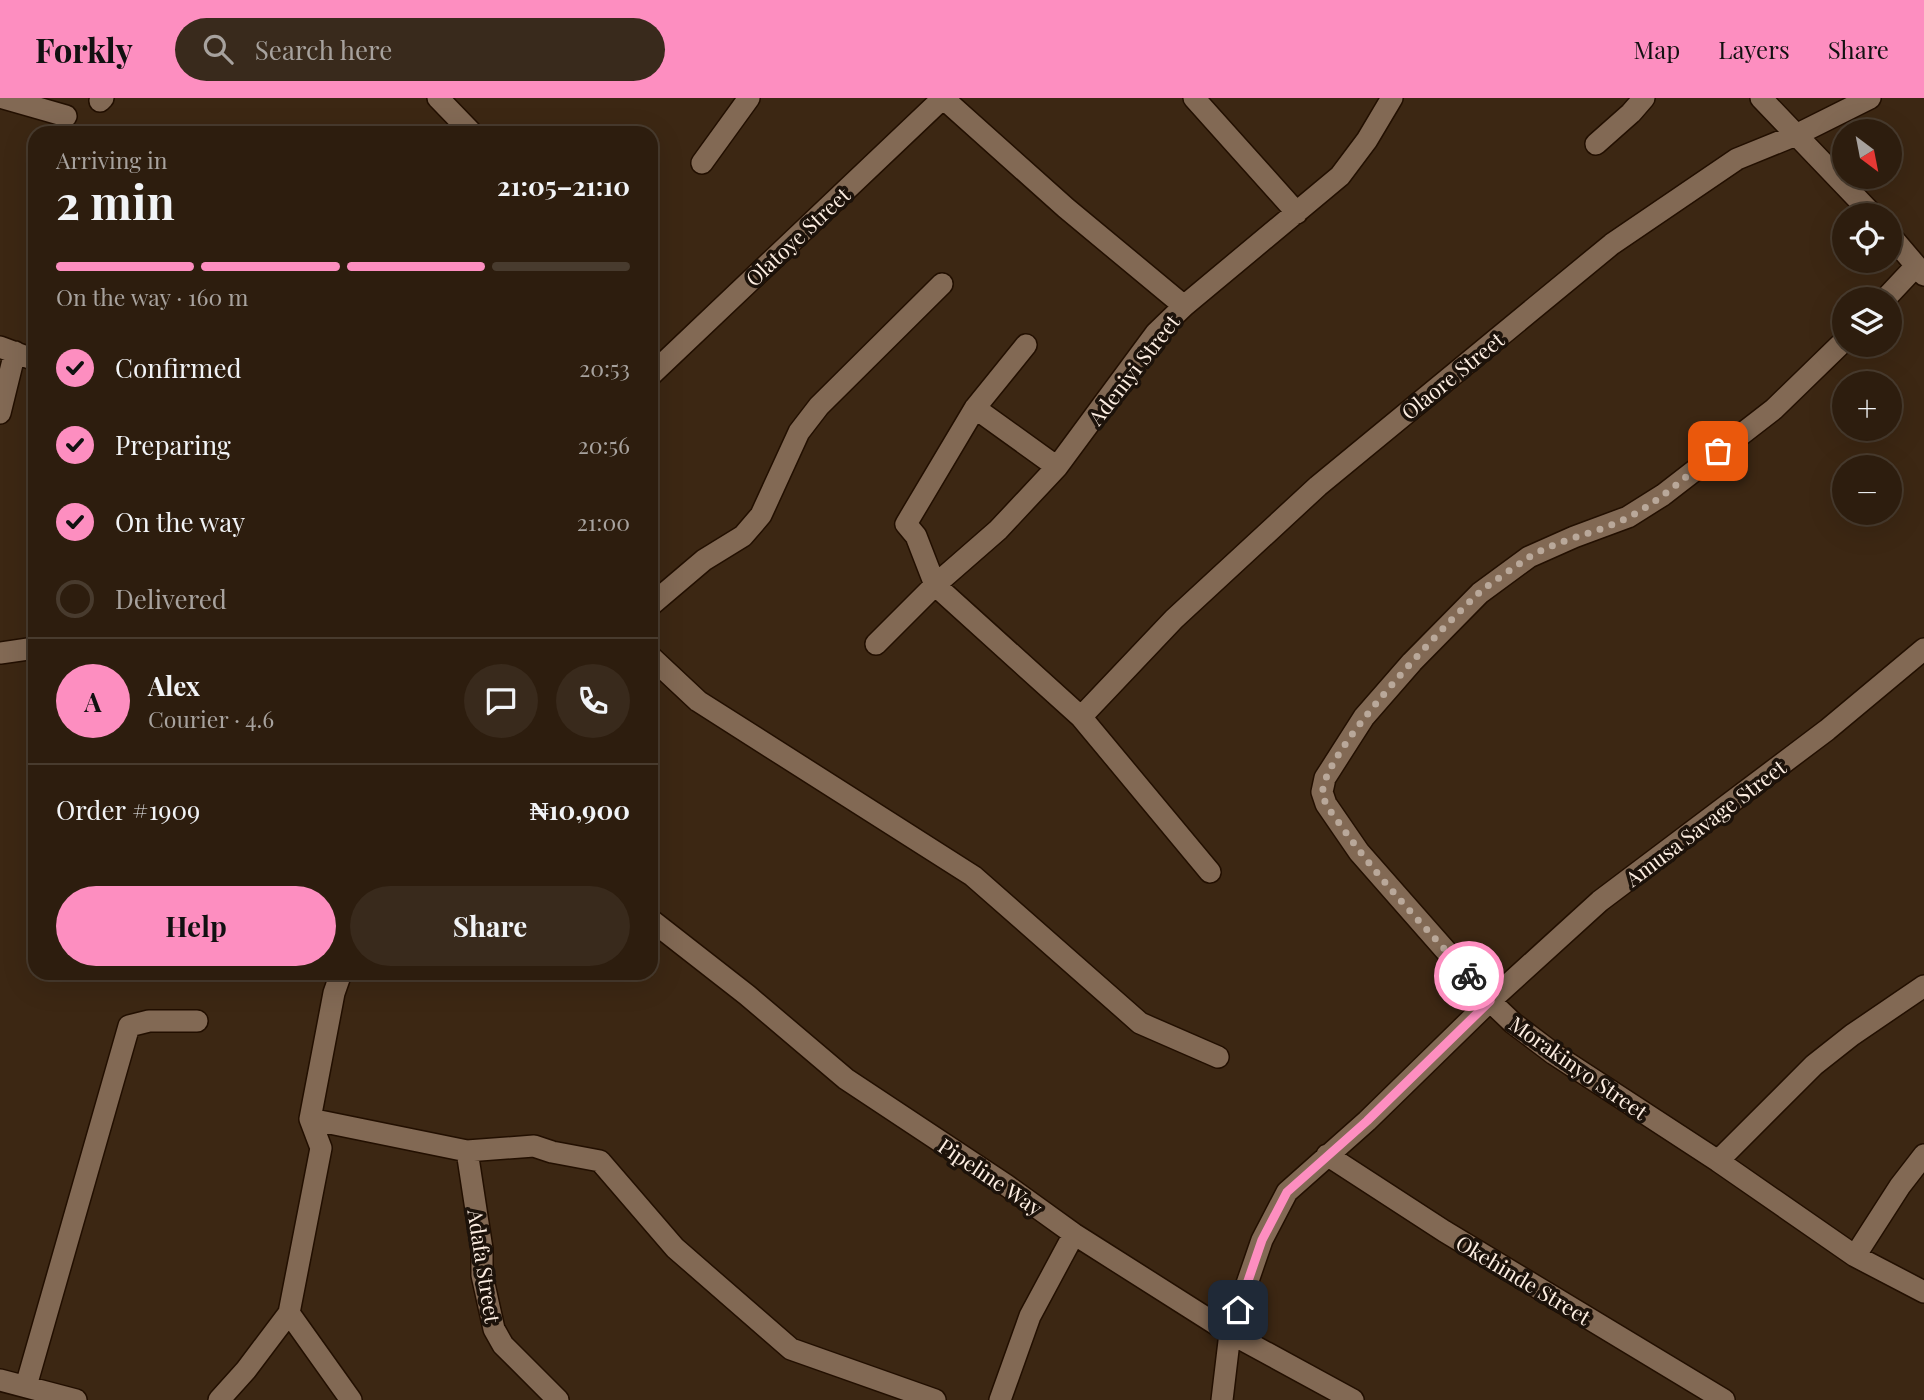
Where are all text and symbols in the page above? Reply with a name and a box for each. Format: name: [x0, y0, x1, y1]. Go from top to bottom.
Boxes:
search box: [175, 18, 665, 81]
text: Forkly: [35, 27, 133, 71]
icon: search: [199, 30, 237, 68]
text: Search here: [255, 32, 392, 67]
text: Map: [1634, 33, 1680, 65]
text: Layers: [1718, 33, 1790, 65]
text: Share: [1828, 33, 1889, 65]
north arrow: [1832, 119, 1902, 189]
map controls: [1832, 119, 1902, 525]
text: Arriving in: [56, 144, 168, 175]
text: 21:05–21:10: [497, 168, 630, 203]
text: 2 min: [56, 170, 175, 232]
street label: Olatoye Street: [739, 180, 856, 292]
button: locate: [1832, 203, 1902, 273]
text: On the way · 160 m: [56, 281, 248, 312]
button: layers: [1832, 287, 1902, 357]
street label: Adeniyi Street: [1080, 307, 1185, 431]
street label: Olaore Street: [1395, 325, 1510, 425]
icon: check: [56, 349, 94, 387]
text: Confirmed: [115, 350, 242, 385]
text: 20:53: [579, 352, 630, 383]
button: +: [1832, 371, 1902, 441]
pin: [1688, 421, 1748, 481]
icon: check: [56, 426, 94, 464]
text: Preparing: [115, 427, 231, 462]
text: 20:56: [578, 429, 630, 460]
icon: bag: [1699, 432, 1737, 470]
button: −: [1832, 455, 1902, 525]
icon: check: [56, 503, 94, 541]
text: On the way: [115, 504, 245, 539]
text: 21:00: [577, 506, 630, 537]
text: Delivered: [115, 581, 227, 616]
button: chat: [464, 664, 538, 738]
button: phone: [556, 664, 630, 738]
text: Alex: [148, 668, 200, 703]
text: A: [84, 684, 102, 719]
text: Courier · 4.6: [148, 703, 274, 734]
street label: Amusa Savage Street: [1618, 752, 1791, 892]
text: Order #1909: [56, 792, 200, 827]
text: ₦10,900: [530, 792, 630, 827]
button: Help: [56, 886, 336, 966]
button: Share: [350, 886, 630, 966]
courier: [1434, 941, 1504, 1011]
icon: bike: [1450, 957, 1488, 995]
street label: Morakinyo Street: [1504, 1009, 1654, 1125]
street label: Pipeline Way: [933, 1131, 1049, 1221]
street label: Adafa Street: [462, 1206, 508, 1325]
street label: Okehinde Street: [1451, 1228, 1597, 1331]
pin: [1208, 1280, 1268, 1340]
icon: home: [1219, 1291, 1257, 1329]

